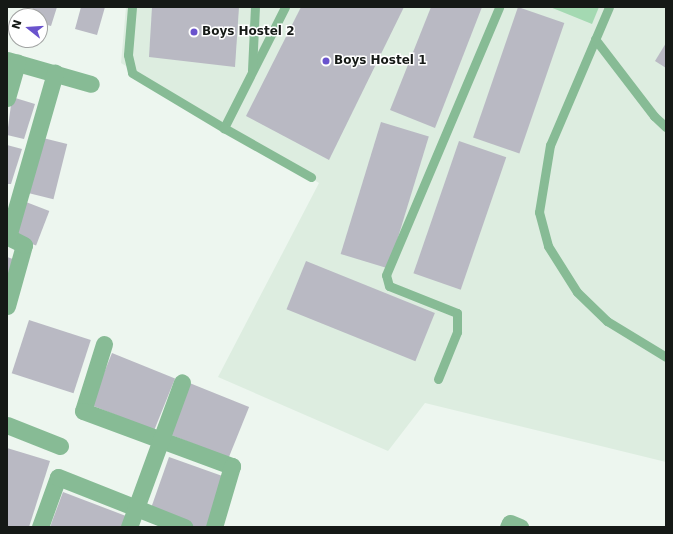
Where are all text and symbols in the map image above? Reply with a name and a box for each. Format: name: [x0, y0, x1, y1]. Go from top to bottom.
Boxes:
north arrow: [8, 8, 48, 48]
text: N: [9, 18, 25, 31]
place label: Boys Hostel 2: [202, 25, 294, 39]
marker: Boys Hostel 2: [189, 27, 199, 37]
place label: Boys Hostel 1: [334, 54, 426, 68]
marker: Boys Hostel 1: [321, 56, 331, 66]

